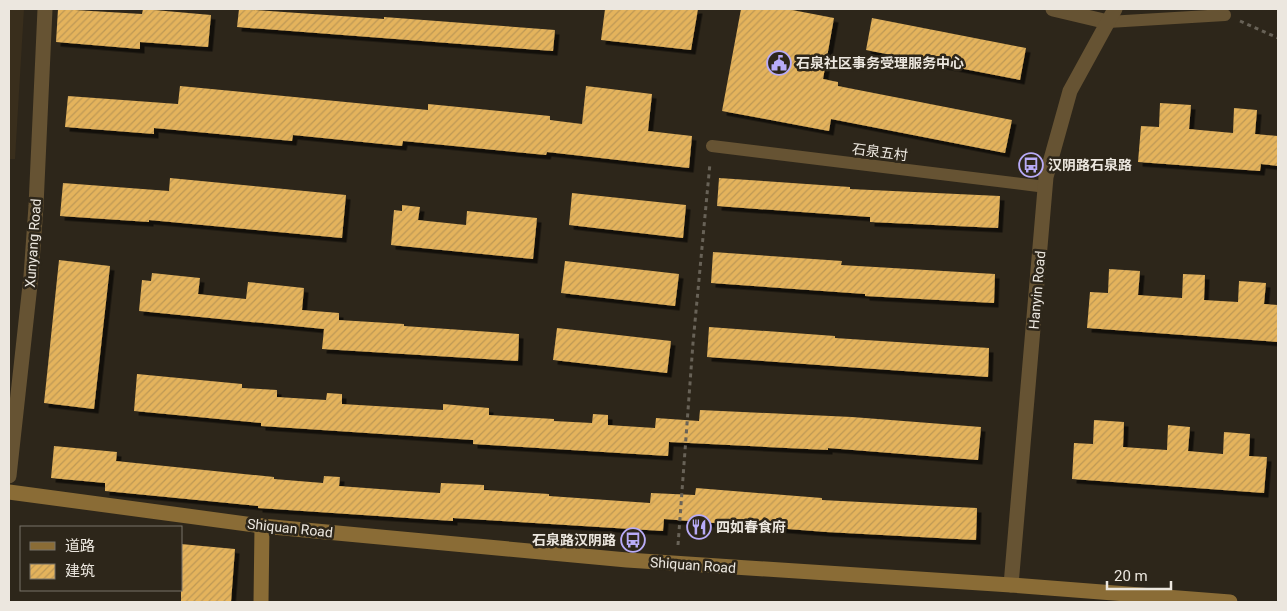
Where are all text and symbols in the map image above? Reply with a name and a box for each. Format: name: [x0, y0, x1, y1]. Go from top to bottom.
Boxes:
public building icon: 石泉社区事务受理服务中心: [766, 50, 792, 76]
place label: 石泉社区事务受理服务中心: [796, 55, 964, 71]
street label: 石泉五村: [851, 141, 909, 163]
bus stop icon: 汉阴路石泉路: [1018, 152, 1044, 178]
place label: 汉阴路石泉路: [1048, 157, 1132, 173]
street label: Xunyang Road: [22, 198, 44, 288]
street label: Hanyin Road: [1026, 250, 1048, 330]
restaurant icon: 四如春食府: [686, 514, 712, 540]
street label: Shiquan Road: [246, 516, 334, 540]
place label: 四如春食府: [716, 519, 786, 535]
legend: [20, 526, 182, 591]
bus stop icon: 石泉路汉阴路: [620, 527, 646, 553]
place label: 石泉路汉阴路: [532, 532, 616, 548]
text: 道路: [65, 537, 95, 555]
street label: Shiquan Road: [650, 554, 736, 576]
scale bar: [1107, 558, 1171, 590]
text: 建筑: [65, 562, 95, 580]
text: 20 m: [1114, 567, 1148, 585]

